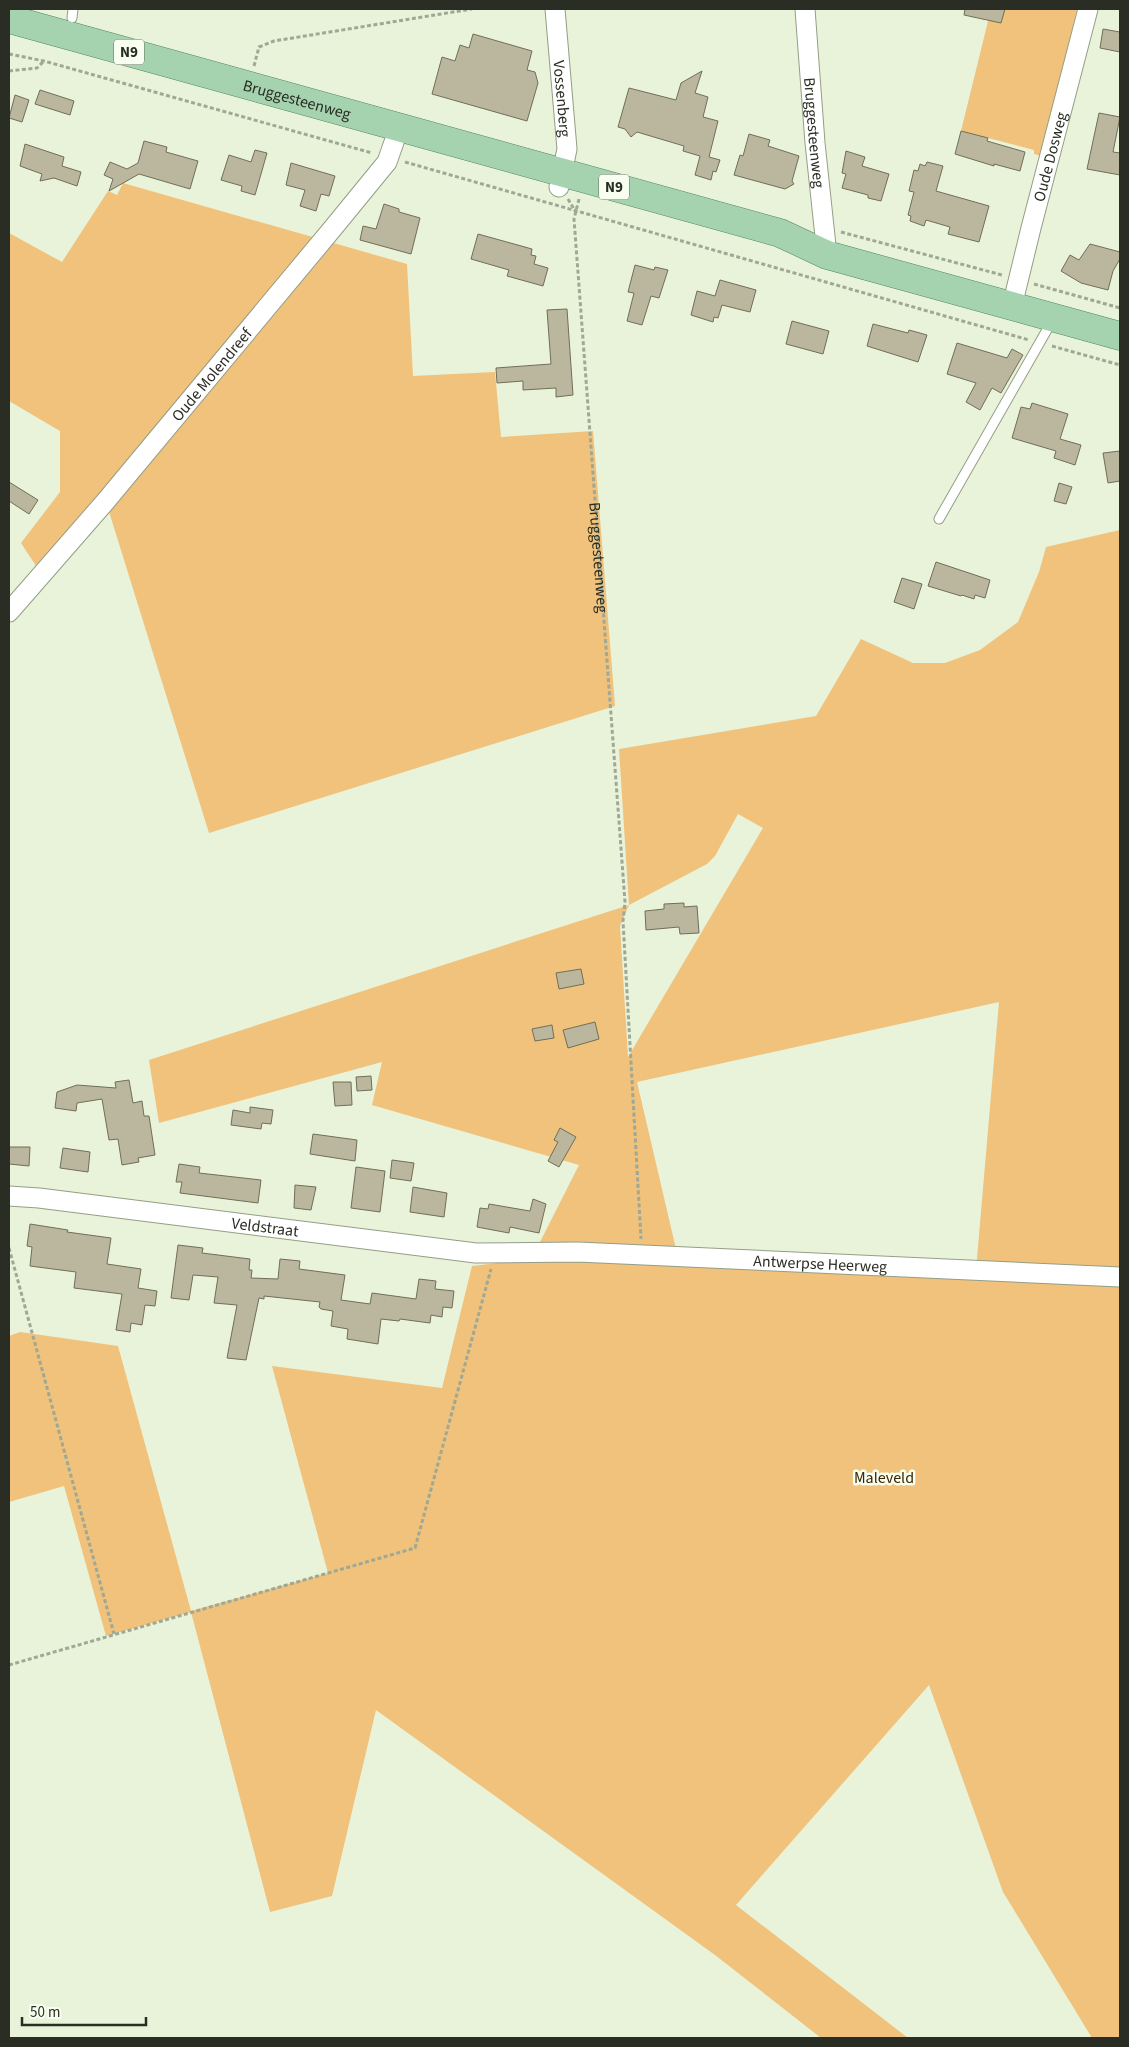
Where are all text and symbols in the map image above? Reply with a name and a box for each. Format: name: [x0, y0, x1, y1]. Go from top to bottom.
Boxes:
road number: N9: [114, 40, 144, 64]
street label: Vossenberg: [547, 59, 576, 138]
street label: Bruggesteenweg: [240, 74, 353, 125]
street label: Bruggesteenweg: [798, 77, 830, 189]
street label: Oude Dosweg: [1028, 110, 1073, 204]
road number: N9: [599, 174, 629, 200]
street label: Oude Molendreef: [167, 323, 258, 426]
street label: Bruggesteenweg: [583, 501, 613, 614]
street label: Veldstraat: [230, 1212, 300, 1243]
street label: Antwerpse Heerweg: [753, 1250, 888, 1278]
park label: Maleveld: [854, 1467, 914, 1489]
scale bar: [22, 1994, 146, 2026]
text: 50 m: [30, 2002, 60, 2023]

